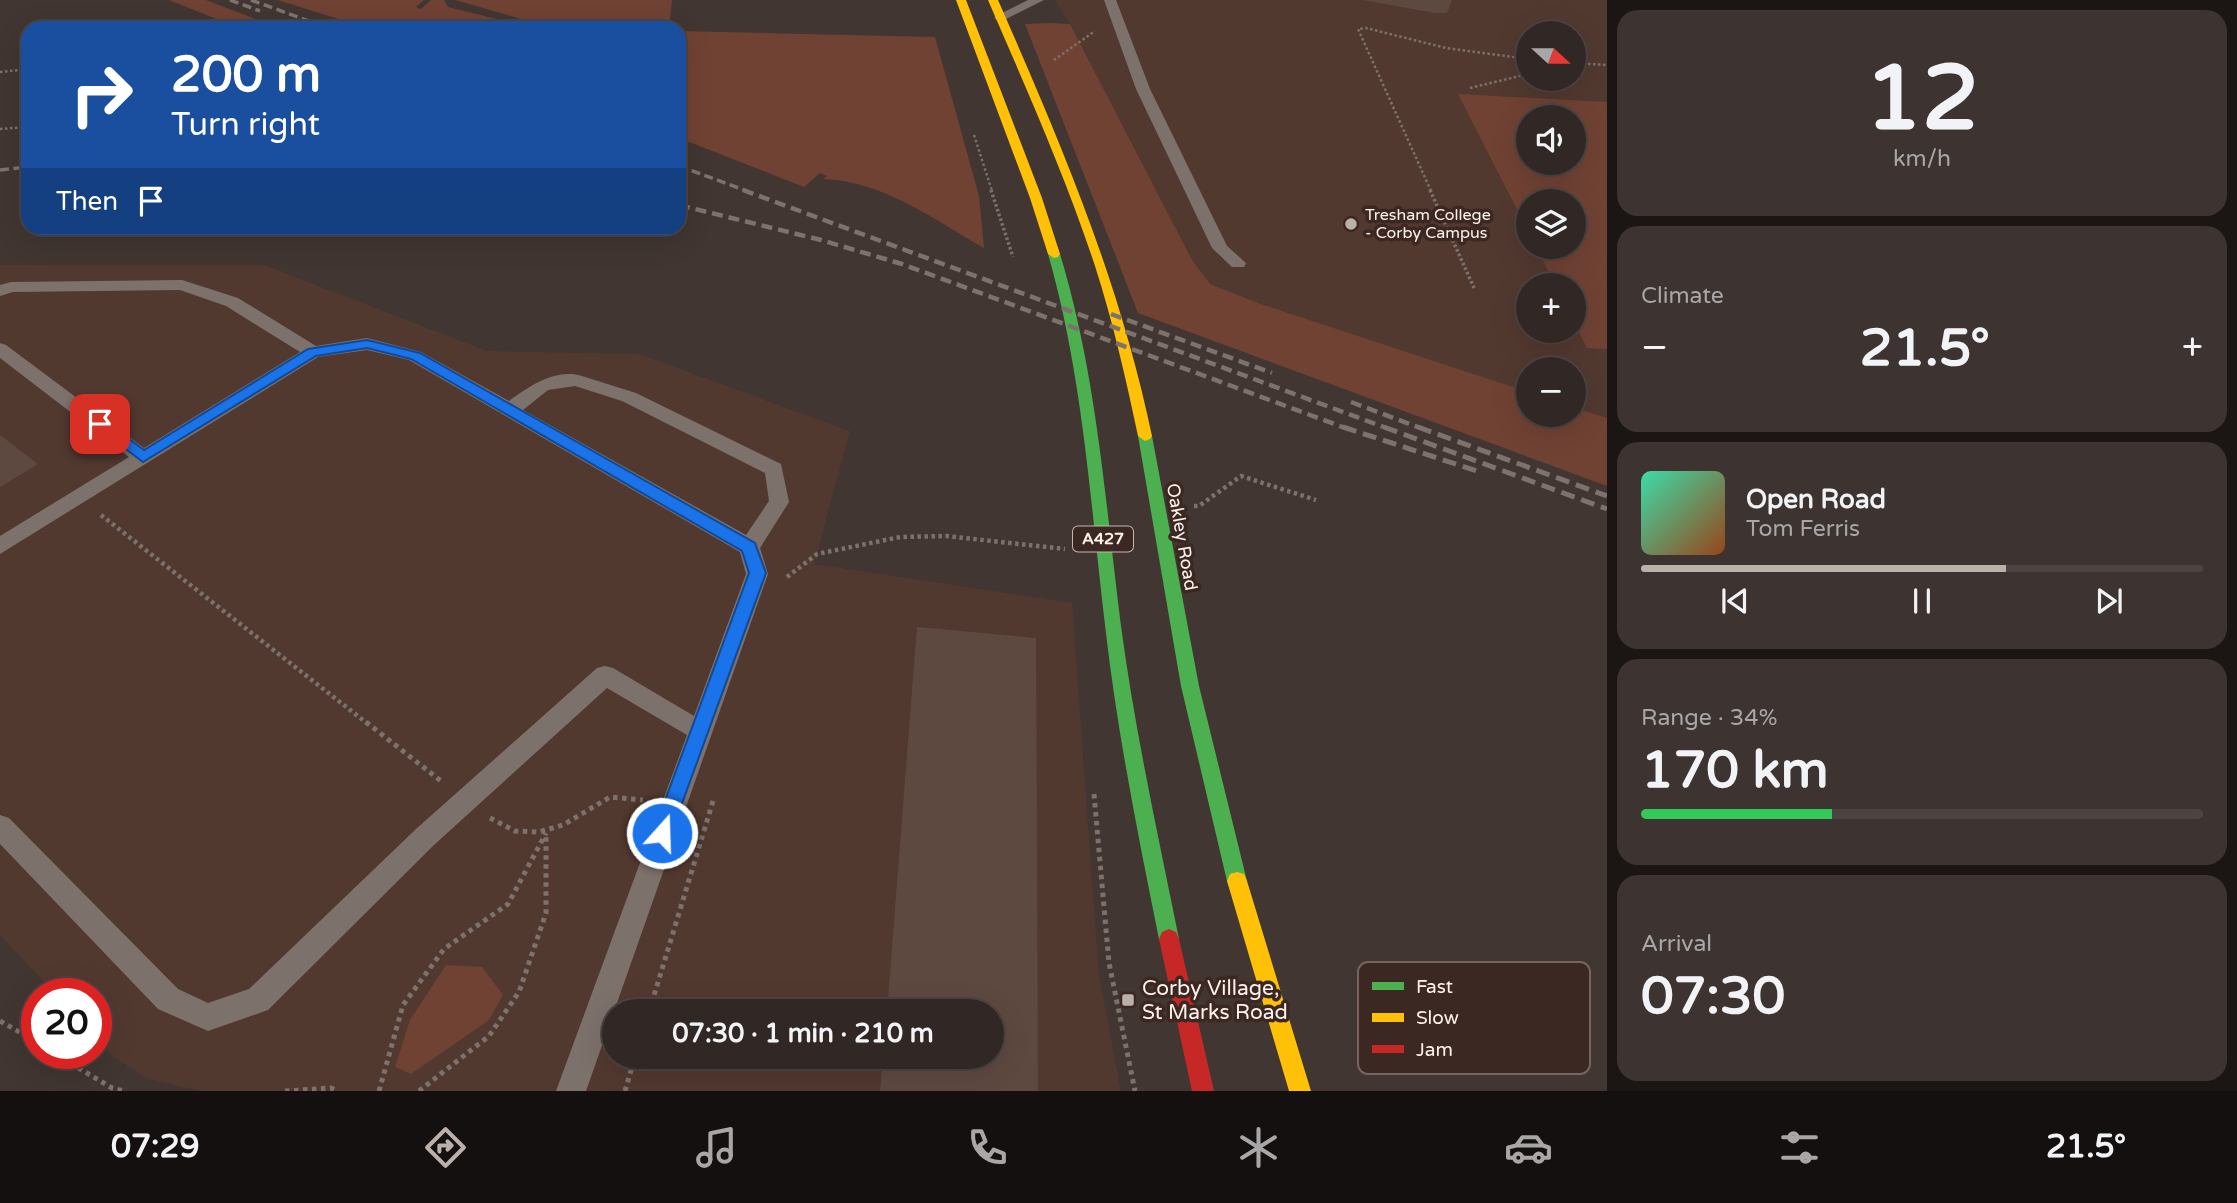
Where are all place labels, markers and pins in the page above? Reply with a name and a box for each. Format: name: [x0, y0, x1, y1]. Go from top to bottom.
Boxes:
place label: Tresham College - Corby Campus: [1365, 205, 1491, 243]
marker: Tresham College - Corby Campus: [1343, 216, 1359, 232]
pin: [70, 394, 130, 454]
place label: Corby Village, St Marks Road: [1142, 976, 1288, 1025]
marker: Corby Village, St Marks Road: [1120, 992, 1136, 1008]

